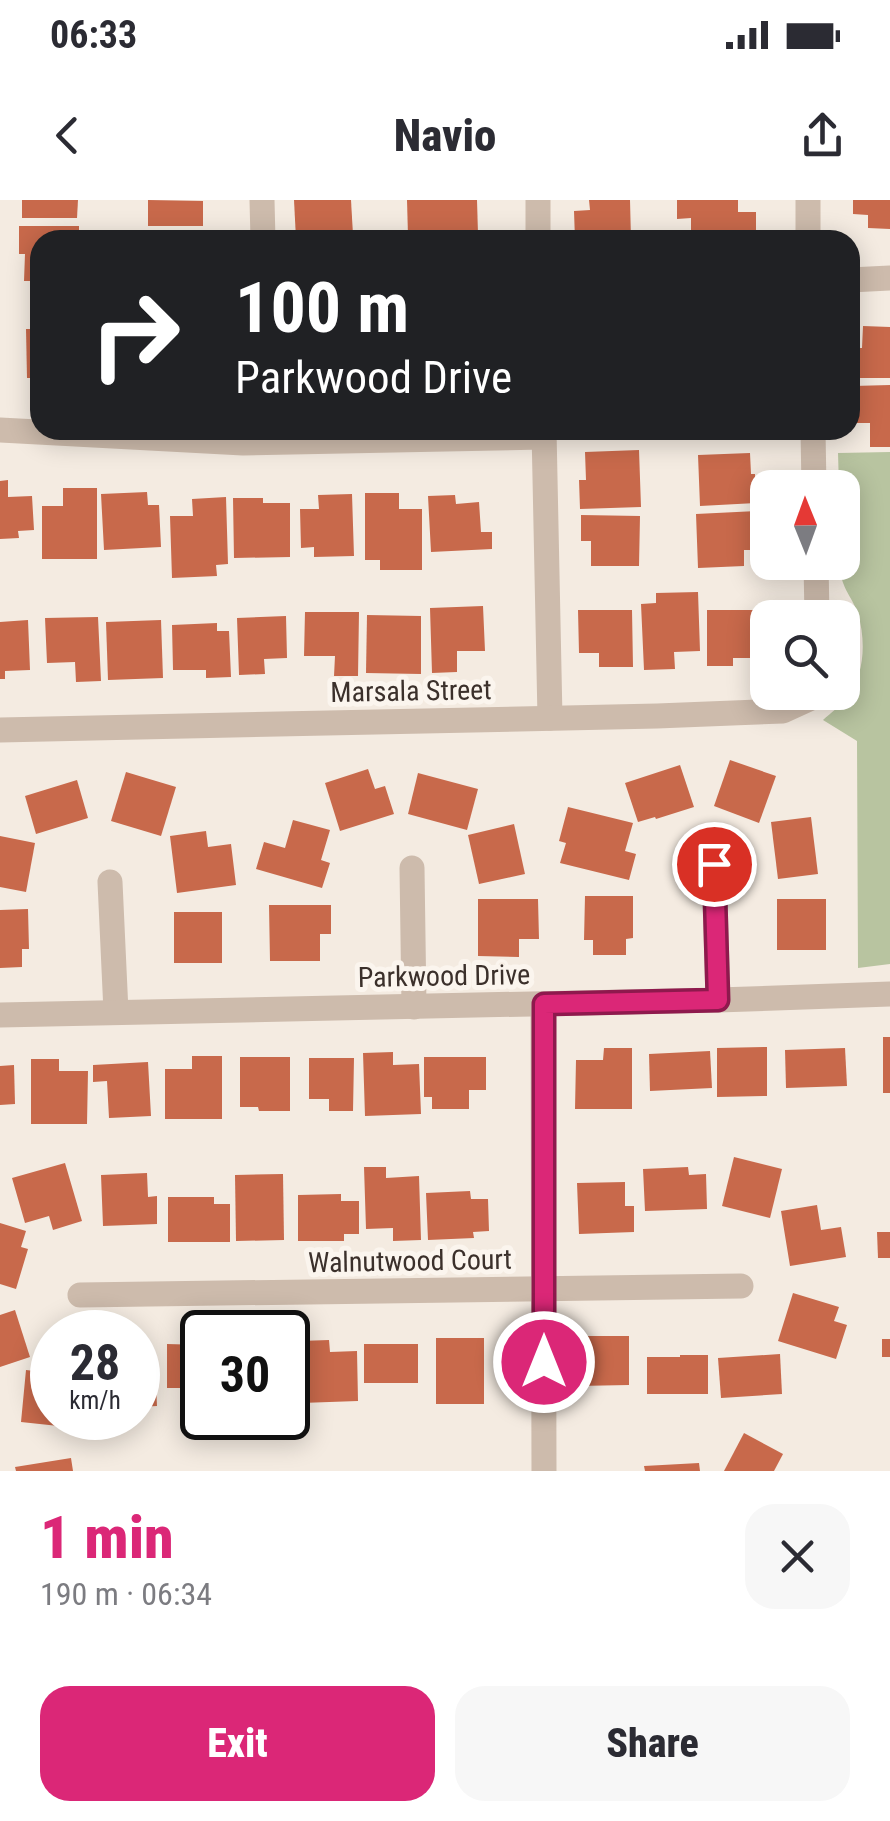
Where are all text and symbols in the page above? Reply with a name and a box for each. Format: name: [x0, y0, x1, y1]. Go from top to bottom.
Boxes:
text: 06:33: [50, 13, 137, 57]
icon: back: [40, 108, 95, 163]
icon: share: [795, 108, 850, 163]
text: Navio: [394, 109, 496, 162]
text: 100 m: [235, 267, 409, 349]
icon: right: [70, 270, 200, 400]
text: Parkwood Drive: [235, 351, 512, 404]
north arrow: [750, 470, 860, 580]
map controls: [750, 470, 860, 710]
button: search: [750, 600, 860, 710]
street label: Marsala Street: [330, 673, 492, 709]
pin: [672, 822, 757, 907]
icon: arrive: [687, 837, 742, 892]
street label: Parkwood Drive: [358, 958, 530, 994]
street label: Walnutwood Court: [308, 1243, 512, 1279]
speed limit sign: 30: [180, 1310, 310, 1440]
position arrow: [492, 1310, 596, 1414]
text: 28: [70, 1334, 120, 1392]
text: km/h: [69, 1386, 121, 1415]
text: 1 min: [40, 1502, 174, 1573]
button: close: [745, 1504, 850, 1609]
text: 190 m · 06:34: [40, 1575, 212, 1613]
button: Exit: [40, 1686, 435, 1801]
button: Share: [455, 1686, 850, 1801]

